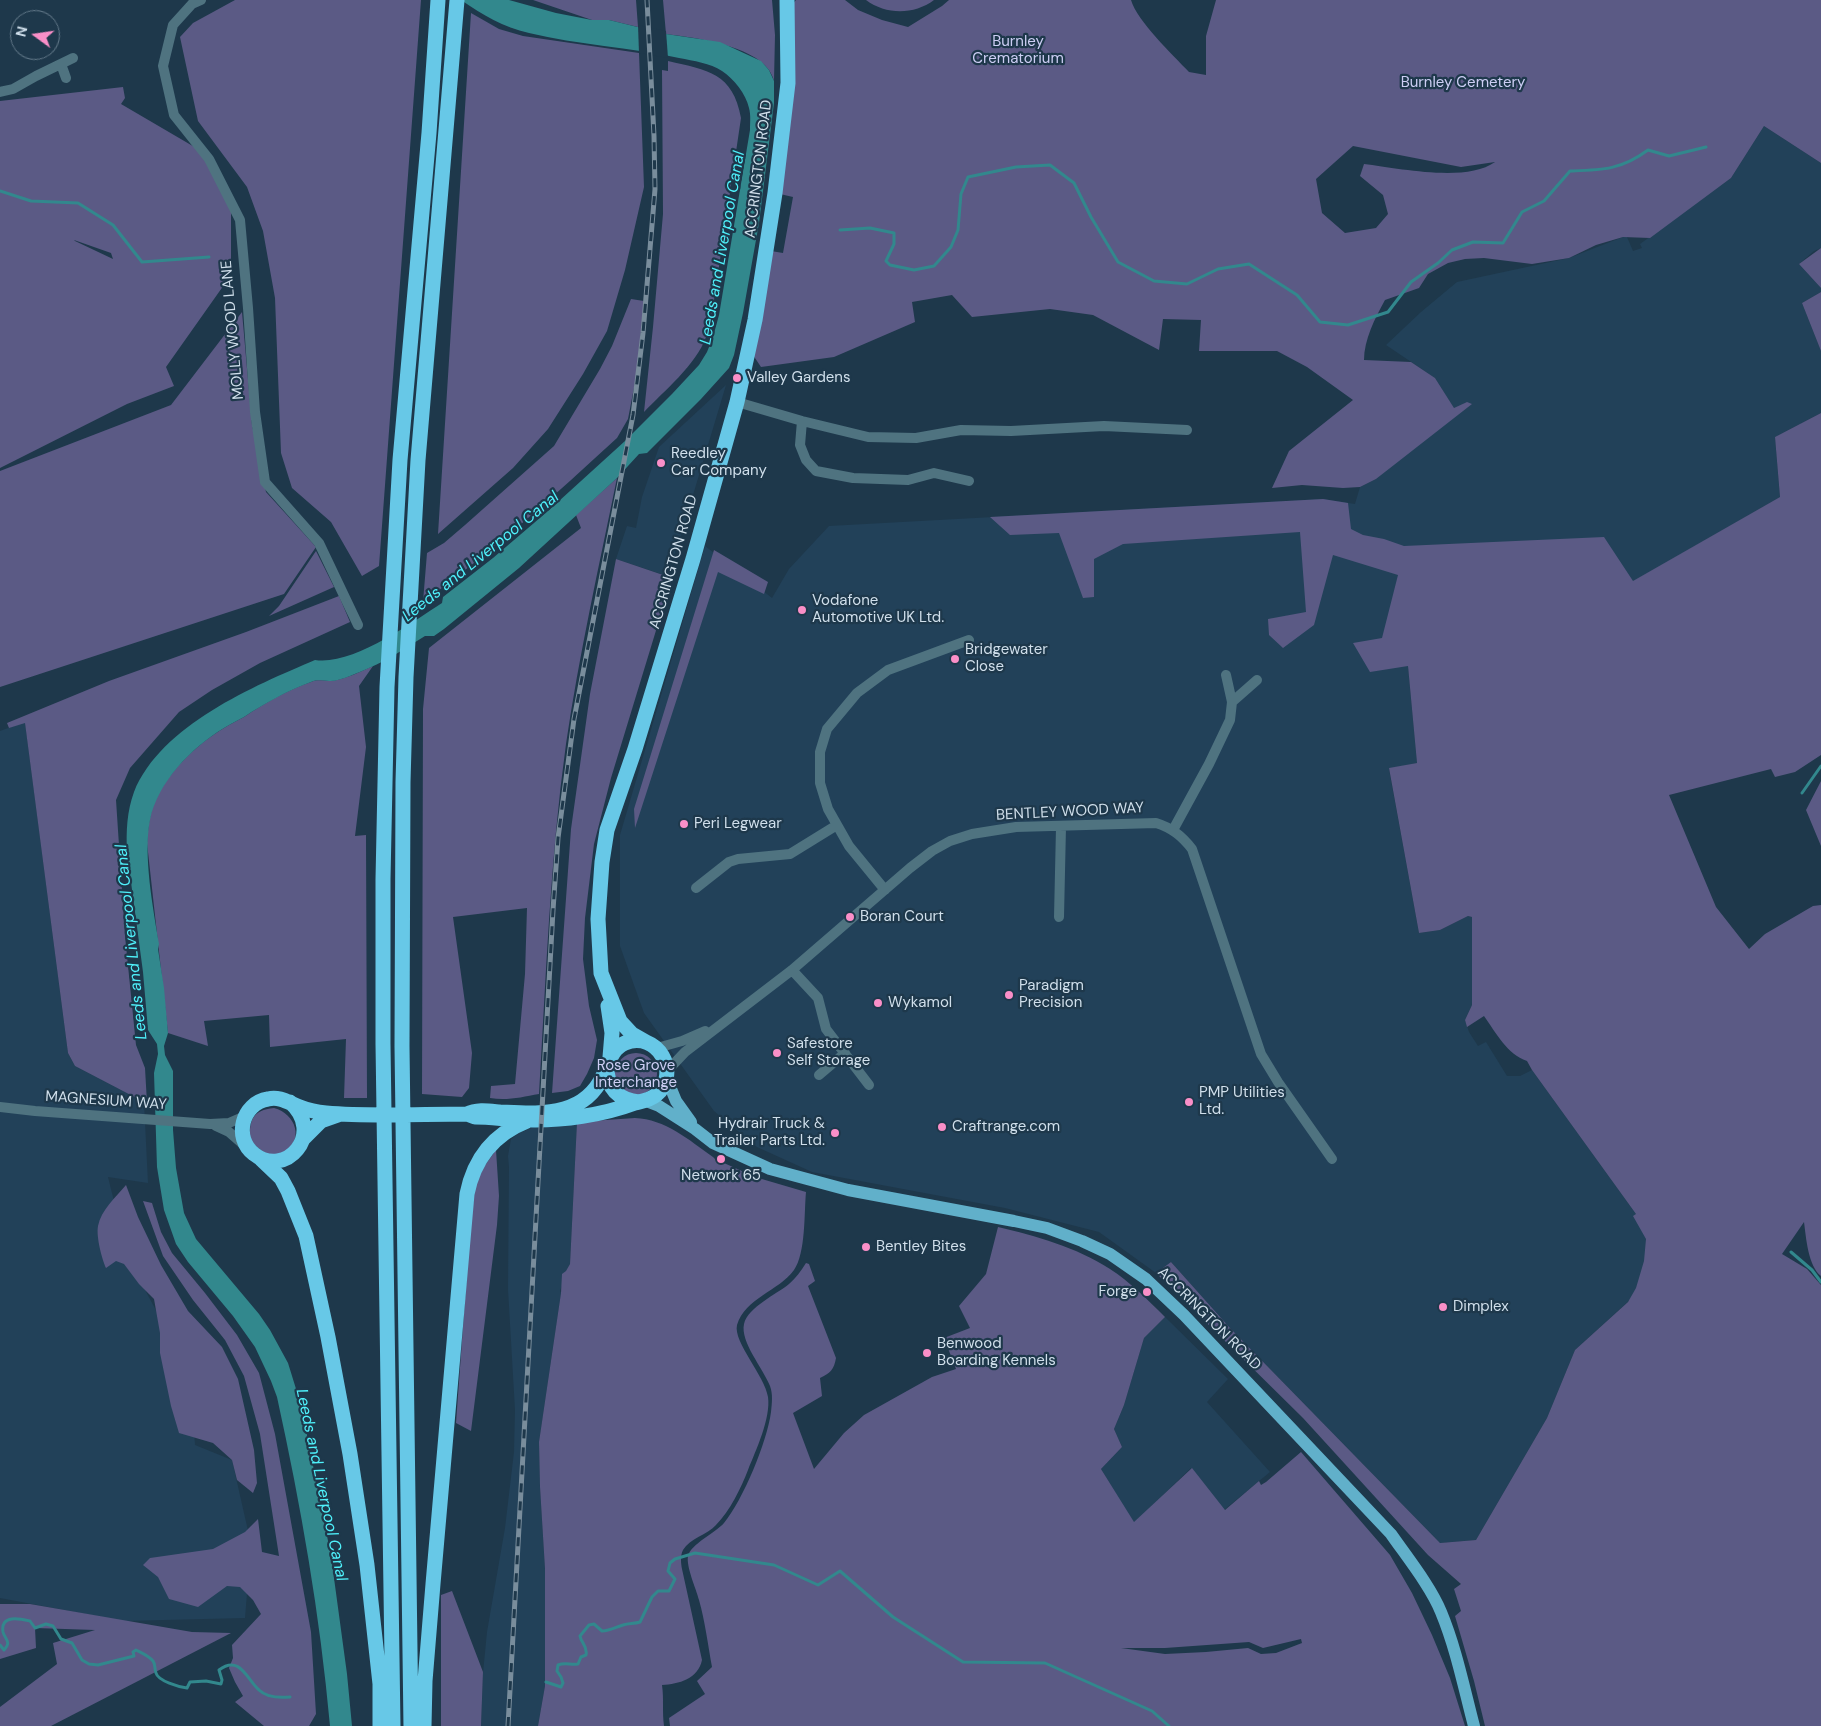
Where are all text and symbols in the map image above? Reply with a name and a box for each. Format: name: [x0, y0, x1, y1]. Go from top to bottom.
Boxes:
north arrow: [10, 10, 60, 60]
text: N: [11, 24, 31, 39]
park label: Burnley Crematorium: [972, 33, 1064, 68]
park label: Burnley Cemetery: [1401, 74, 1525, 92]
street label: ACCRINGTON ROAD: [742, 99, 776, 239]
water label: Leeds and Liverpool Canal: [697, 150, 749, 346]
street label: MOLLY WOOD LANE: [218, 260, 248, 400]
place label: Valley Gardens: [747, 369, 850, 387]
marker: Valley Gardens: [731, 372, 743, 384]
place label: Reedley Car Company: [671, 445, 767, 480]
marker: Reedley Car Company: [655, 457, 667, 469]
water label: Leeds and Liverpool Canal: [399, 488, 563, 626]
street label: ACCRINGTON ROAD: [646, 493, 702, 631]
place label: Vodafone Automotive UK Ltd.: [812, 592, 944, 627]
marker: Vodafone Automotive UK Ltd.: [796, 604, 808, 616]
place label: Bridgewater Close: [965, 641, 1048, 676]
marker: Bridgewater Close: [949, 653, 961, 665]
street label: BENTLEY WOOD WAY: [996, 799, 1144, 825]
place label: Peri Legwear: [694, 815, 782, 833]
marker: Peri Legwear: [678, 818, 690, 830]
water label: Leeds and Liverpool Canal: [112, 843, 152, 1041]
place label: Boran Court: [860, 908, 944, 926]
marker: Boran Court: [844, 911, 856, 923]
place label: Paradigm Precision: [1019, 977, 1084, 1012]
marker: Paradigm Precision: [1003, 989, 1015, 1001]
place label: Wykamol: [888, 994, 952, 1012]
marker: Wykamol: [872, 997, 884, 1009]
place label: Safestore Self Storage: [787, 1035, 870, 1070]
marker: Safestore Self Storage: [771, 1047, 783, 1059]
park label: Rose Grove Interchange: [595, 1057, 677, 1092]
place label: PMP Utilities Ltd.: [1199, 1084, 1285, 1119]
street label: MAGNESIUM WAY: [45, 1088, 167, 1114]
marker: PMP Utilities Ltd.: [1183, 1096, 1195, 1108]
place label: Hydrair Truck & Trailer Parts Ltd.: [714, 1115, 825, 1150]
place label: Craftrange.com: [952, 1118, 1060, 1136]
marker: Craftrange.com: [936, 1121, 948, 1133]
marker: Hydrair Truck & Trailer Parts Ltd.: [829, 1127, 841, 1139]
marker: Network 65: [715, 1153, 727, 1165]
place label: Network 65: [681, 1167, 761, 1185]
place label: Bentley Bites: [876, 1238, 966, 1256]
marker: Bentley Bites: [860, 1241, 872, 1253]
street label: ACCRINGTON ROAD: [1154, 1264, 1264, 1374]
place label: Forge: [1098, 1283, 1137, 1301]
marker: Forge: [1141, 1286, 1153, 1298]
place label: Dimplex: [1453, 1298, 1509, 1316]
marker: Dimplex: [1437, 1301, 1449, 1313]
place label: Benwood Boarding Kennels: [937, 1335, 1056, 1370]
marker: Benwood Boarding Kennels: [921, 1347, 933, 1359]
water label: Leeds and Liverpool Canal: [291, 1387, 351, 1583]

